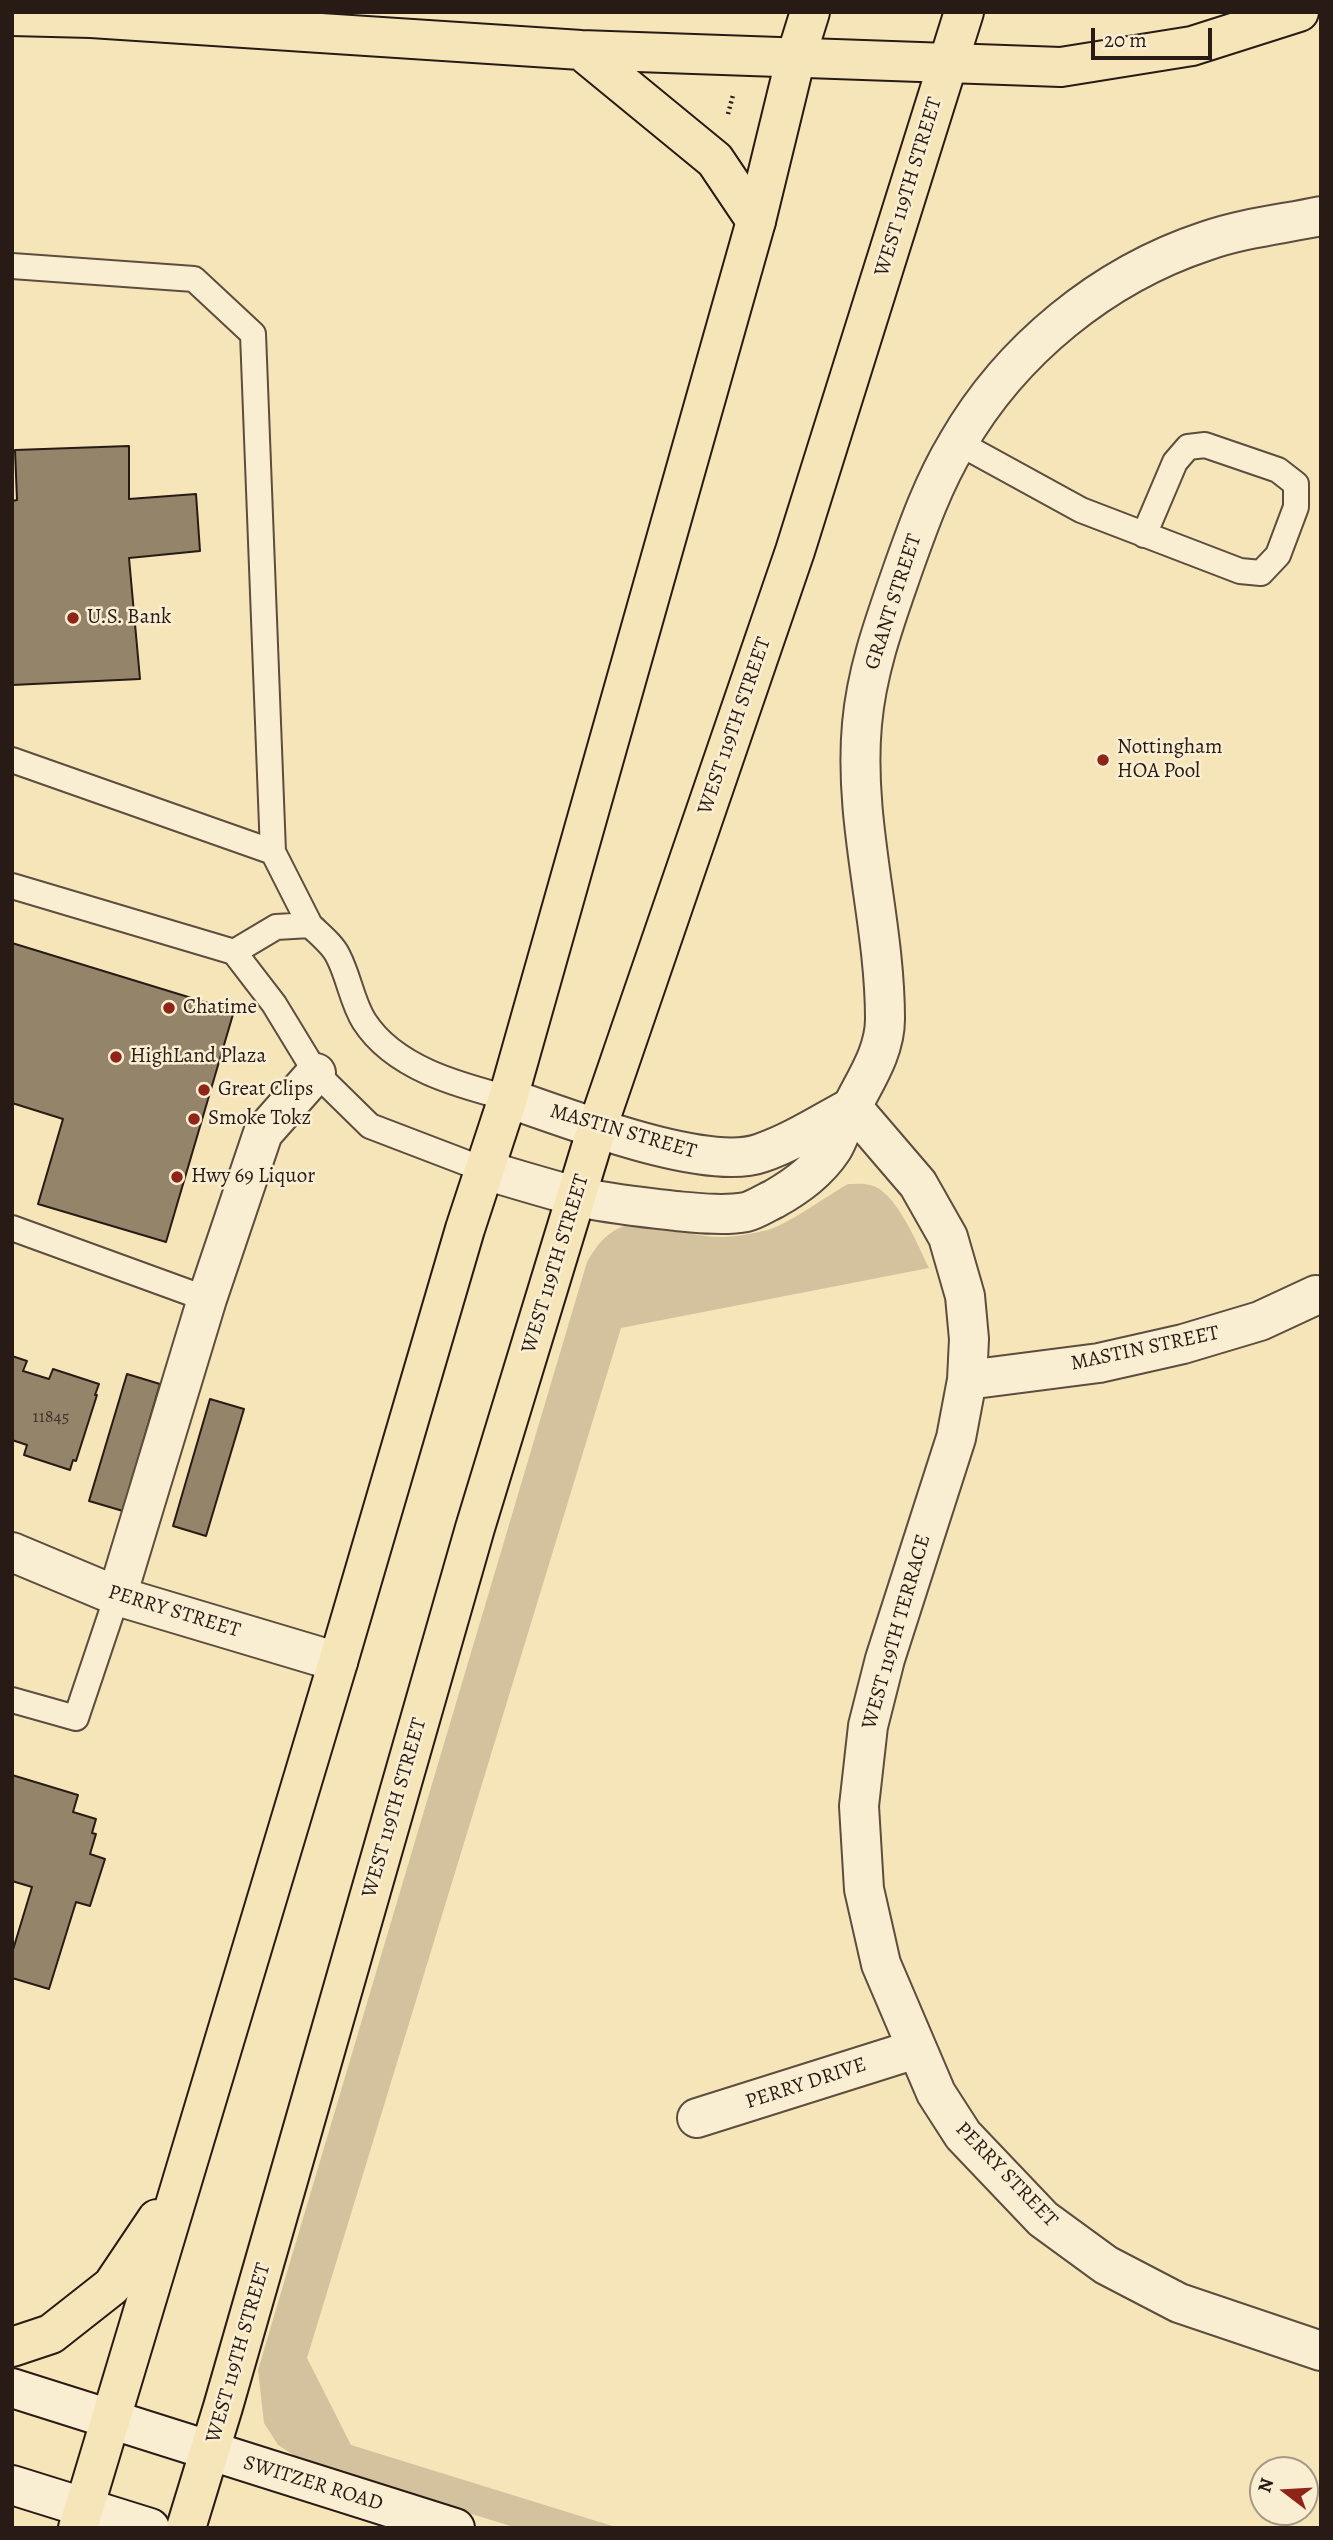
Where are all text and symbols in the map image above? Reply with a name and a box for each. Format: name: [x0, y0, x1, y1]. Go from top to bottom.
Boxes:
scale bar: [1095, 14, 1216, 58]
text: 20 m: [1104, 26, 1147, 54]
street label: WEST 119TH STREET: [870, 94, 948, 280]
street label: GRANT STREET: [860, 531, 928, 673]
place label: U.S. Bank: [87, 605, 171, 631]
marker: U.S. Bank: [65, 610, 81, 626]
street label: WEST 119TH STREET: [693, 634, 777, 818]
place label: Nottingham HOA Pool: [1117, 735, 1222, 785]
marker: Nottingham HOA Pool: [1095, 752, 1111, 768]
place label: Chatime: [183, 995, 257, 1021]
marker: Chatime: [161, 1000, 177, 1016]
place label: HighLand Plaza: [130, 1044, 266, 1070]
marker: HighLand Plaza: [108, 1049, 124, 1065]
place label: Great Clips: [218, 1077, 313, 1103]
marker: Great Clips: [196, 1082, 212, 1098]
street label: MASTIN STREET: [547, 1099, 699, 1165]
place label: Smoke Tokz: [208, 1106, 311, 1132]
marker: Smoke Tokz: [186, 1111, 202, 1127]
place label: Hwy 69 Liquor: [191, 1164, 315, 1190]
marker: Hwy 69 Liquor: [169, 1169, 185, 1185]
street label: WEST 119TH STREET: [517, 1171, 595, 1357]
street label: MASTIN STREET: [1068, 1321, 1222, 1377]
house number: 11845: [33, 1407, 69, 1429]
street label: WEST 119TH TERRACE: [857, 1532, 937, 1732]
street label: PERRY STREET: [105, 1580, 243, 1644]
street label: WEST 119TH STREET: [357, 1715, 433, 1901]
street label: PERRY DRIVE: [742, 2053, 870, 2115]
street label: PERRY STREET: [949, 2117, 1063, 2233]
street label: WEST 119TH STREET: [201, 2260, 277, 2446]
street label: SWITZER ROAD: [240, 2451, 386, 2517]
north arrow: [1249, 2456, 1319, 2526]
text: N: [1251, 2475, 1280, 2496]

